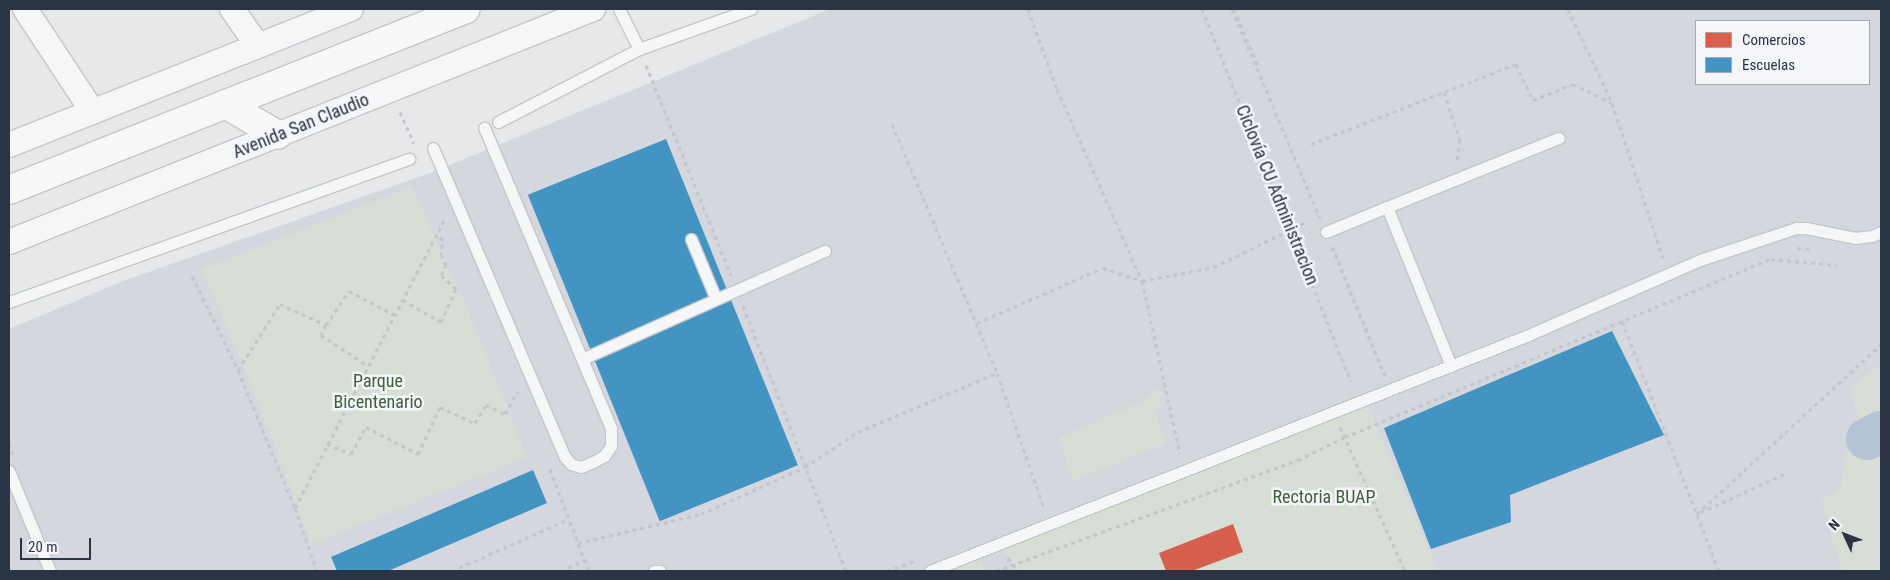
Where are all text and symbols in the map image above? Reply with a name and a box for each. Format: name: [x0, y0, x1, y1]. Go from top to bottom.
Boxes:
legend: [1695, 20, 1870, 85]
text: Comercios: [1742, 31, 1806, 49]
text: Escuelas: [1742, 56, 1795, 74]
street label: Avenida San Claudio: [230, 89, 372, 163]
street label: Ciclovía CU Administracion: [1231, 102, 1323, 288]
park label: Parque Bicentenario: [333, 371, 423, 414]
park label: Rectoria BUAP: [1273, 486, 1375, 508]
north arrow: [1820, 510, 1870, 560]
text: N: [1825, 516, 1843, 533]
scale bar: [22, 528, 94, 560]
text: 20 m: [28, 538, 58, 556]

